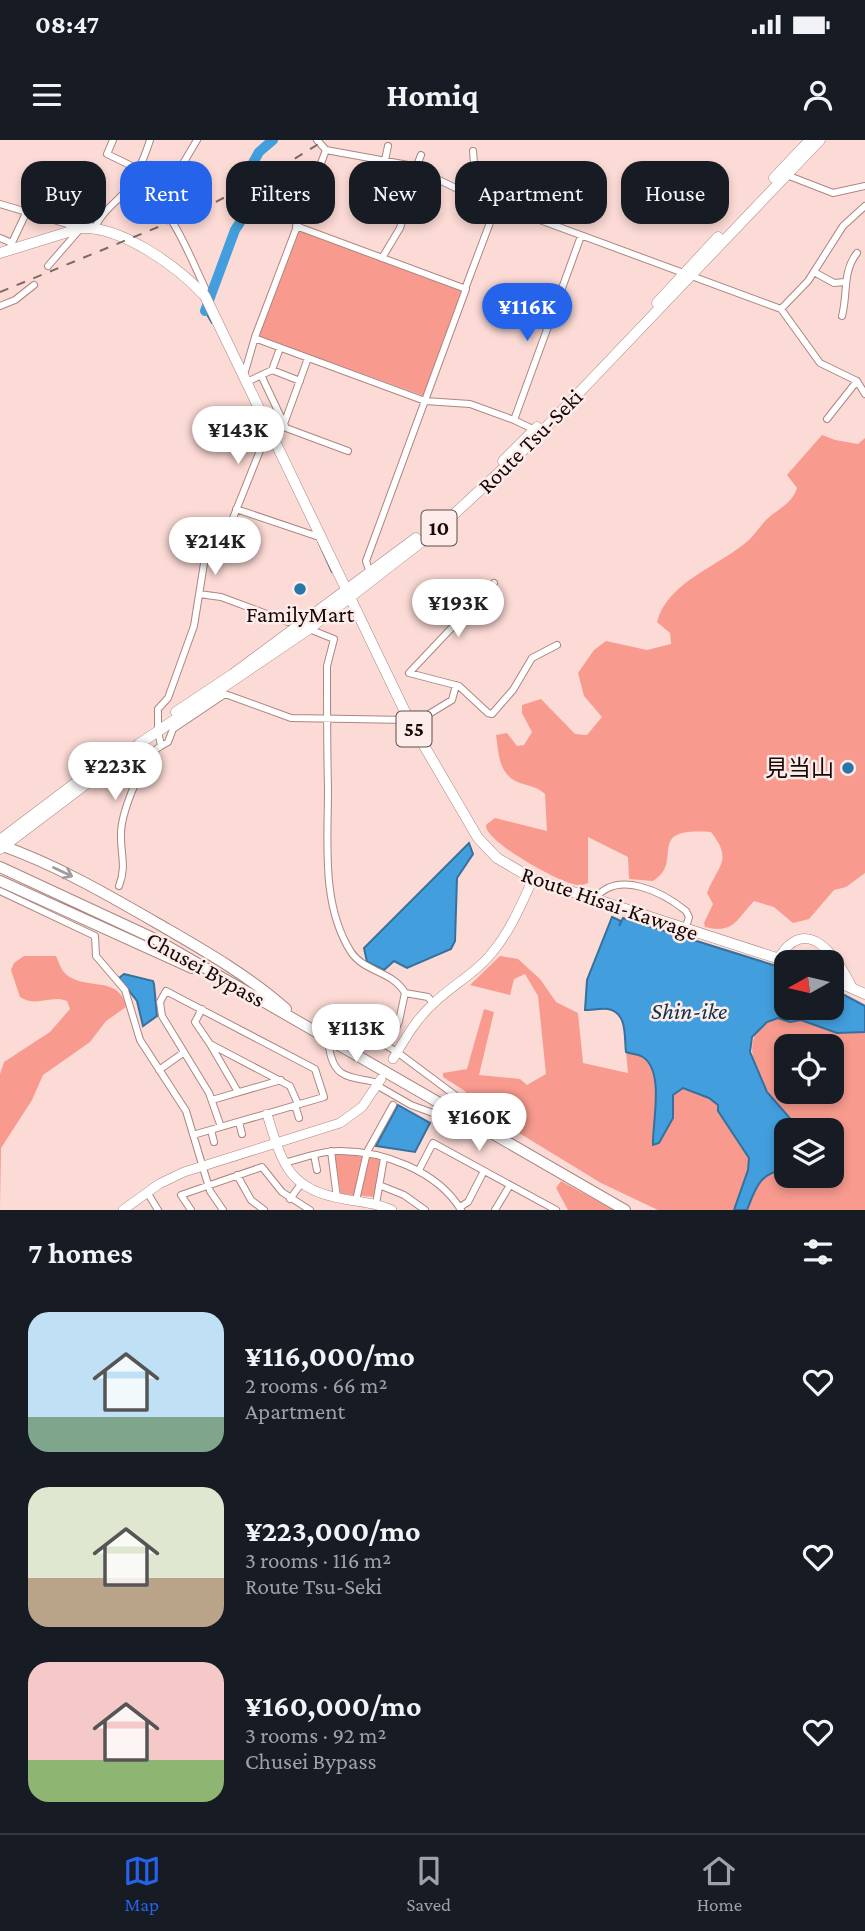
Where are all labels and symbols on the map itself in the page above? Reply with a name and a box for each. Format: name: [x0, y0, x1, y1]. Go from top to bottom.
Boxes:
pin: ¥116K: [478, 284, 576, 343]
street label: Route Tsu-Seki: [472, 383, 588, 499]
pin: ¥143K: [189, 406, 287, 466]
road number: 10: [422, 510, 457, 546]
pin: ¥214K: [166, 518, 264, 577]
pin: ¥193K: [409, 580, 507, 639]
marker: FamilyMart: [292, 581, 308, 597]
place label: FamilyMart: [246, 601, 354, 627]
road number: 55: [396, 712, 432, 746]
pin: ¥223K: [66, 742, 164, 802]
place label: 見当山: [765, 755, 834, 781]
marker: 見当山: [840, 760, 856, 776]
street label: Route Hisai-Kawage: [518, 861, 702, 945]
one-way arrow: [52, 865, 73, 879]
street label: Chusei Bypass: [142, 926, 270, 1012]
north arrow: [774, 950, 844, 1020]
water label: Shin-ike: [651, 997, 727, 1024]
pin: ¥113K: [307, 1004, 405, 1064]
pin: ¥160K: [430, 1094, 528, 1153]

